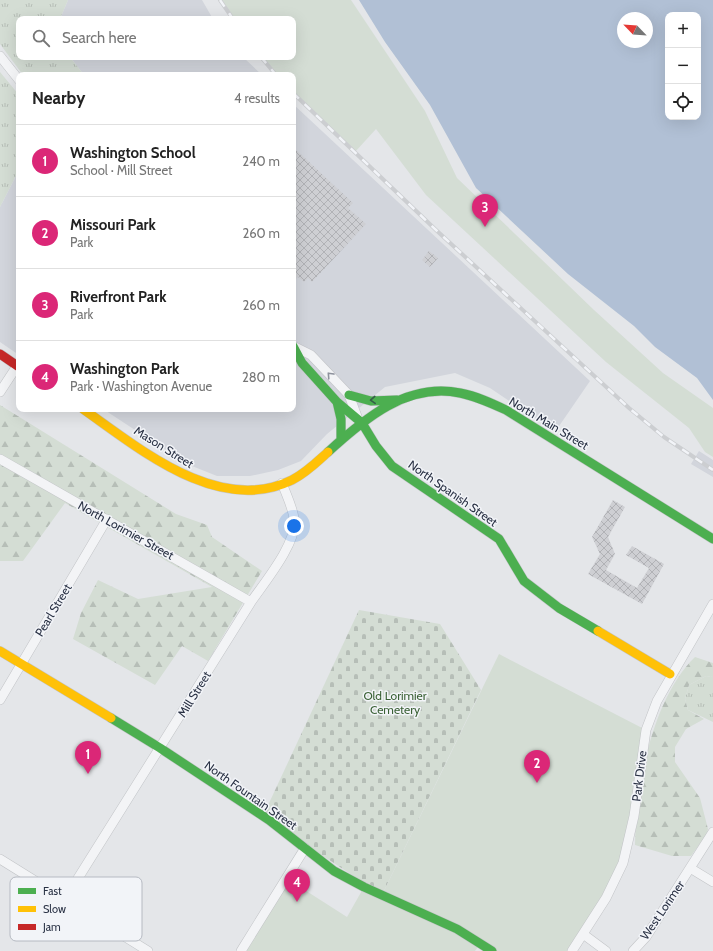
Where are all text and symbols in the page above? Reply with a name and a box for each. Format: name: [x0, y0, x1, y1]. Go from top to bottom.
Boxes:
north arrow: [617, 12, 653, 48]
map controls: [665, 12, 701, 120]
button: +: [665, 12, 701, 48]
search box: [16, 16, 296, 60]
icon: search: [30, 27, 52, 49]
text: Search here: [62, 29, 137, 47]
button: −: [665, 48, 701, 84]
button: locate: [665, 84, 701, 120]
text: Nearby: [32, 88, 85, 108]
text: 4 results: [234, 90, 280, 106]
text: Washington School: [70, 144, 196, 162]
text: 1: [43, 153, 47, 169]
text: 240 m: [242, 153, 280, 169]
text: School · Mill Street: [70, 162, 173, 178]
pin: 3: [472, 194, 498, 227]
text: Missouri Park: [70, 216, 156, 234]
text: 2: [42, 225, 48, 241]
text: 260 m: [242, 225, 280, 241]
text: Park: [70, 234, 93, 250]
text: Riverfront Park: [70, 288, 167, 306]
text: 3: [41, 297, 49, 313]
text: 260 m: [242, 297, 280, 313]
text: Park: [70, 306, 93, 322]
text: Washington Park: [70, 360, 179, 378]
text: 4: [41, 369, 49, 385]
text: 280 m: [242, 369, 280, 385]
one-way arrow: [327, 372, 335, 380]
text: Park · Washington Avenue: [70, 378, 212, 394]
street label: North Main Street: [506, 393, 592, 453]
one-way arrow: [369, 395, 376, 404]
street label: Mason Street: [132, 423, 196, 471]
street label: North Spanish Street: [405, 457, 501, 529]
street label: North Lorimier Street: [75, 497, 177, 563]
your location: [284, 516, 304, 536]
street label: Pearl Street: [31, 581, 75, 639]
street label: Mill Street: [174, 668, 214, 720]
park label: Old Lorimier Cemetery: [363, 688, 427, 717]
pin: 1: [75, 741, 101, 774]
pin: 2: [524, 750, 550, 783]
street label: Park Drive: [628, 750, 650, 802]
street label: North Fountain Street: [202, 757, 300, 833]
pin: 4: [284, 869, 310, 902]
legend: [10, 877, 142, 941]
street label: West Lorimer: [637, 877, 687, 942]
text: Fast: [43, 884, 62, 898]
text: Slow: [43, 902, 66, 916]
text: Jam: [42, 920, 61, 934]

